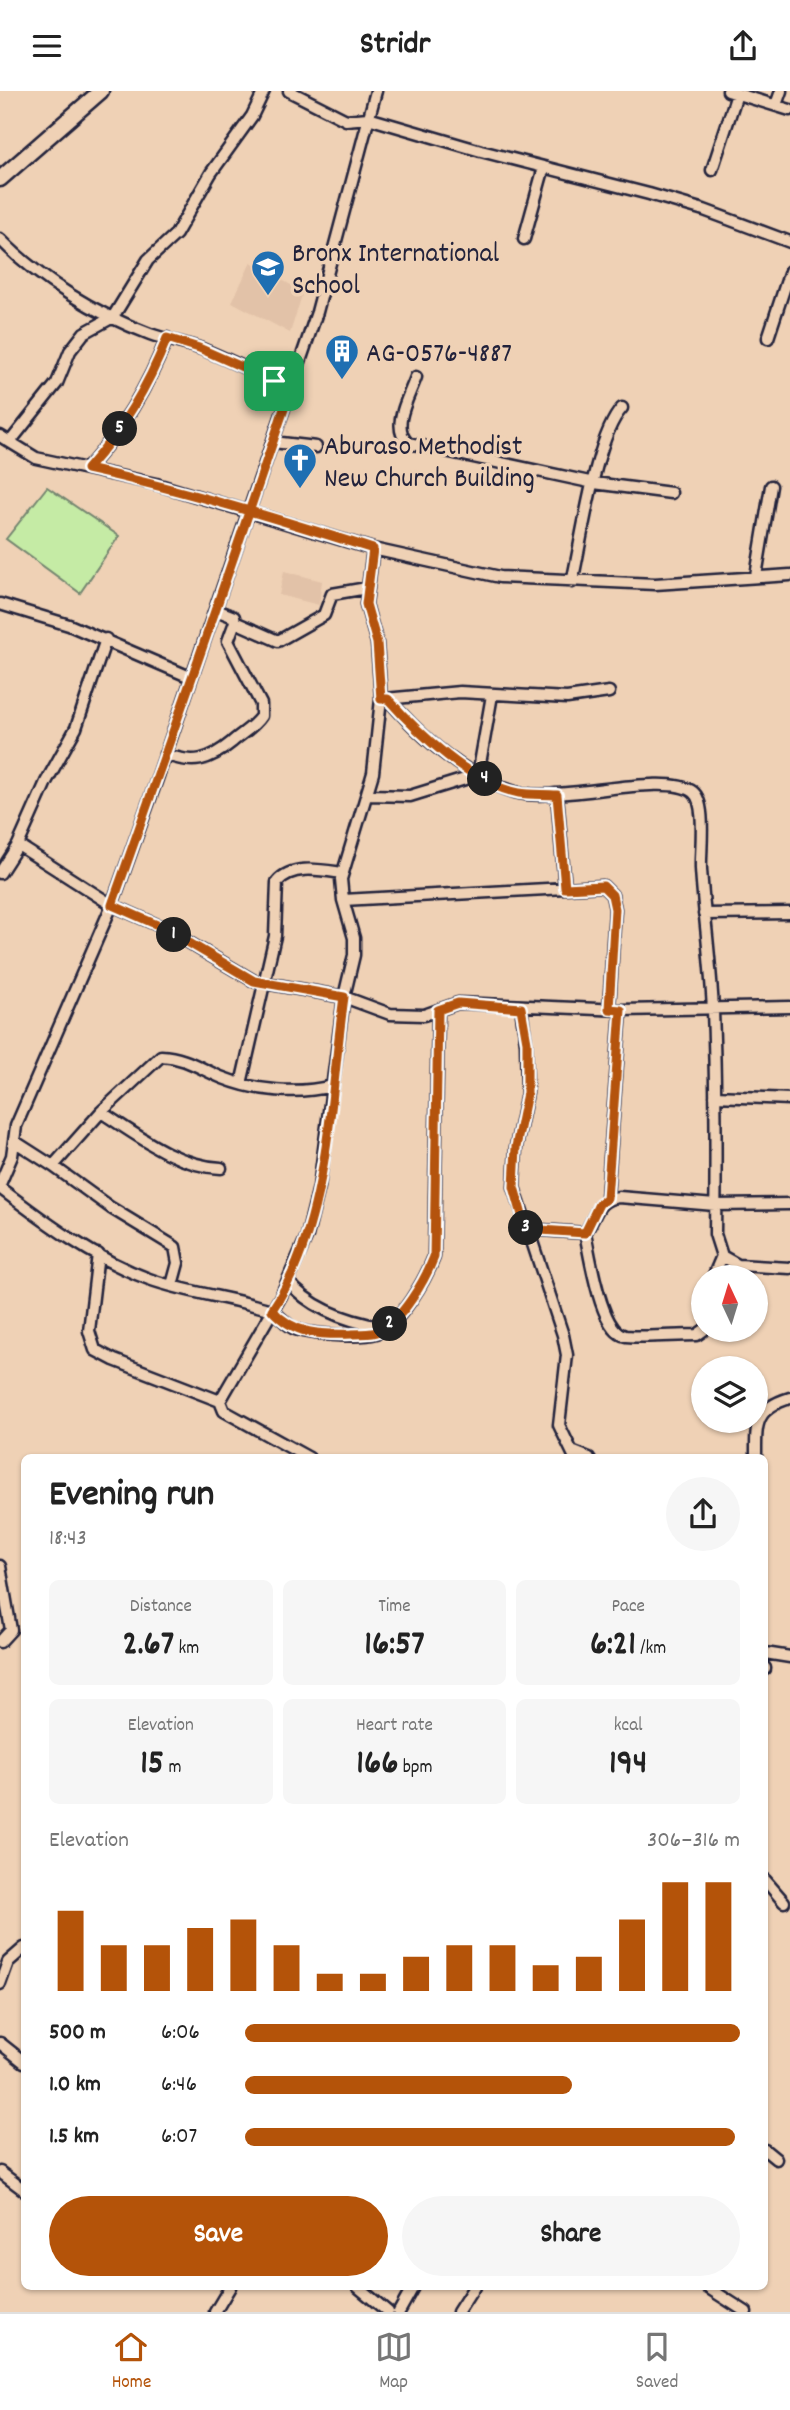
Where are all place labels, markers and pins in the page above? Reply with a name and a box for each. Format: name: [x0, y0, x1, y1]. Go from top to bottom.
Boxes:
place label: Bronx International School: [292, 236, 500, 308]
school or university icon: Bronx International School: [249, 248, 287, 297]
building icon: AG-0576-4887: [323, 332, 361, 381]
place label: AG-0576-4887: [366, 336, 512, 376]
pin: [244, 351, 304, 411]
pin: 5: [102, 411, 138, 447]
place label: Aburaso Methodist New Church Building: [324, 429, 535, 501]
church icon: Aburaso Methodist New Church Building: [281, 441, 319, 490]
pin: 4: [468, 761, 503, 797]
pin: 1: [156, 917, 192, 953]
pin: 3: [508, 1211, 544, 1245]
pin: 2: [372, 1307, 408, 1341]

